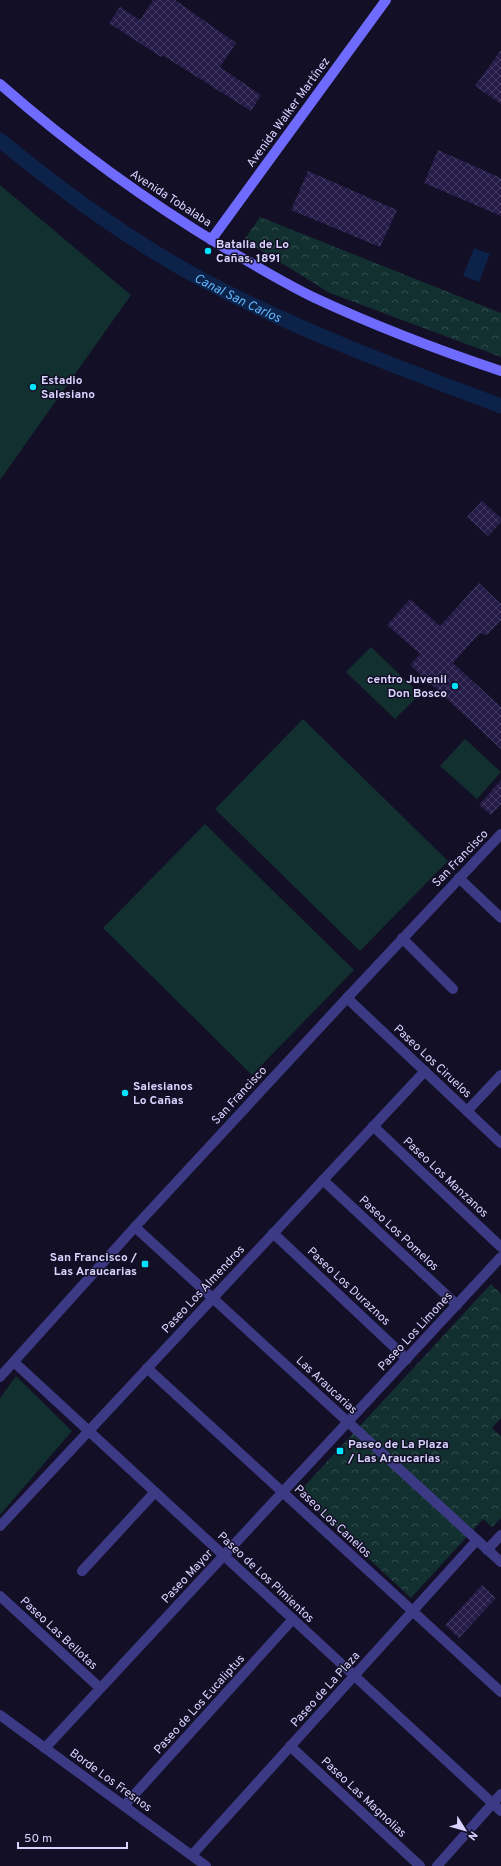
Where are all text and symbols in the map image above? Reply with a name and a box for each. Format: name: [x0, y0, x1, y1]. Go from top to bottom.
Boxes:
street label: Avenida Walker Martínez: [243, 54, 334, 171]
street label: Avenida Tobalaba: [127, 167, 214, 231]
place label: Batalla de Lo Cañas, 1891: [216, 237, 289, 267]
marker: Batalla de Lo Cañas, 1891: [203, 246, 213, 256]
water label: Canal San Carlos: [191, 271, 283, 327]
place label: Estadio Salesiano: [41, 373, 95, 403]
marker: Estadio Salesiano: [28, 382, 38, 392]
place label: centro Juvenil Don Bosco: [367, 672, 447, 702]
marker: centro Juvenil Don Bosco: [450, 681, 460, 691]
street label: San Francisco: [429, 826, 492, 891]
street label: Paseo Los Ciruelos: [390, 1021, 475, 1102]
street label: San Francisco: [209, 1063, 271, 1128]
place label: Salesianos Lo Cañas: [133, 1079, 193, 1109]
marker: Salesianos Lo Cañas: [120, 1088, 130, 1098]
street label: Paseo Los Manzanos: [399, 1134, 491, 1222]
street label: Paseo Los Pomelos: [355, 1193, 442, 1275]
street label: Paseo Los Almendros: [159, 1242, 249, 1337]
street label: Paseo Los Duraznos: [303, 1244, 393, 1329]
place label: San Francisco / Las Araucarias: [50, 1250, 138, 1280]
marker: San Francisco / Las Araucarias: [140, 1259, 150, 1269]
street label: Paseo Los Limones: [375, 1289, 457, 1375]
street label: Las Araucarias: [292, 1353, 360, 1418]
place label: Paseo de La Plaza / Las Araucarias: [347, 1437, 449, 1467]
marker: Paseo de La Plaza / Las Araucarias: [335, 1446, 345, 1456]
street label: Paseo Los Canelos: [290, 1482, 374, 1562]
street label: Paseo de Los Pimientos: [214, 1529, 317, 1627]
street label: Paseo Mayor: [159, 1546, 217, 1607]
street label: Paseo Las Bellotas: [16, 1594, 101, 1674]
street label: Paseo de La Plaza: [287, 1648, 364, 1731]
street label: Paseo de Los Eucaliptus: [151, 1652, 249, 1758]
street label: Borde Los Fresnos: [66, 1746, 155, 1816]
street label: Paseo Las Magnolias: [317, 1754, 409, 1841]
north arrow: [445, 1810, 485, 1850]
scale bar: [18, 1824, 127, 1850]
text: N: [464, 1828, 480, 1843]
text: 50 m: [24, 1831, 52, 1847]

